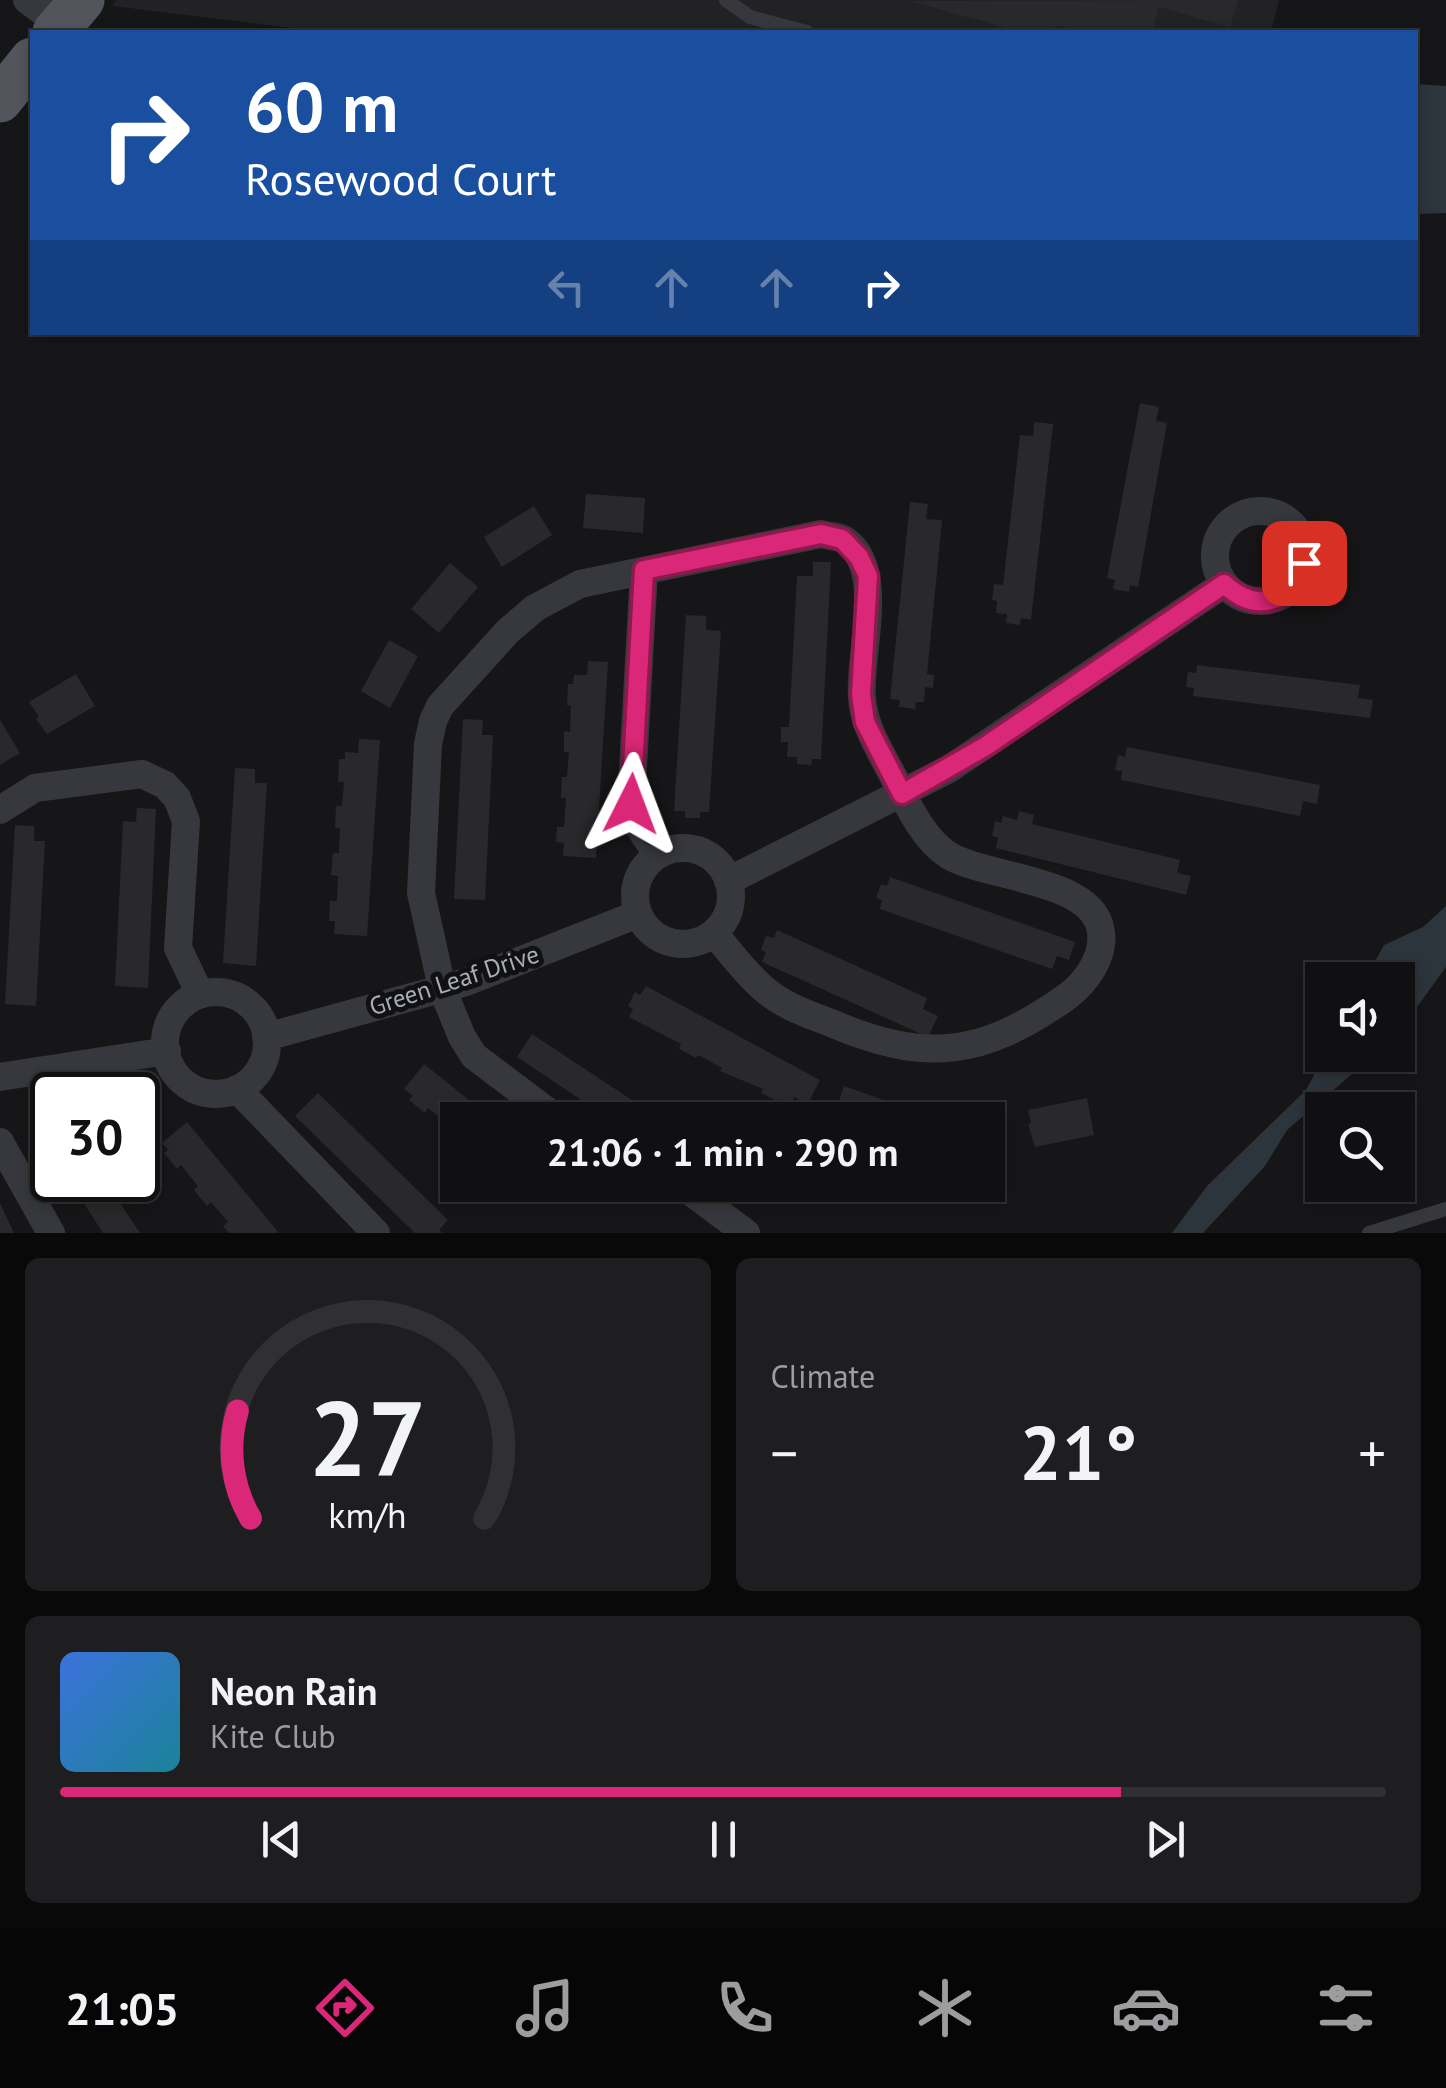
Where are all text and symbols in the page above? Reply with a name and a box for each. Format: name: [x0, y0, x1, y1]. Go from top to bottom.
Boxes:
text: 60 m: [245, 61, 398, 151]
icon: right: [80, 70, 210, 200]
text: Rosewood Court: [245, 149, 557, 207]
icon: left: [539, 260, 594, 315]
icon: ahead: [644, 260, 699, 315]
icon: ahead: [749, 260, 804, 315]
icon: right: [854, 260, 909, 315]
pin: [1262, 521, 1347, 606]
icon: arrive: [1277, 536, 1332, 591]
position arrow: [579, 752, 683, 856]
street label: Green Leaf Drive: [365, 938, 543, 1022]
map controls: [1305, 962, 1415, 1202]
button: sound: [1305, 962, 1415, 1072]
speed limit sign: 30: [30, 1072, 160, 1202]
button: search: [1305, 1092, 1415, 1202]
text: 21:06 · 1 min · 290 m: [547, 1127, 898, 1176]
text: Climate: [771, 1355, 875, 1397]
text: 27: [309, 1370, 427, 1505]
text: 21°: [1019, 1404, 1137, 1501]
text: −: [771, 1417, 798, 1488]
text: +: [1358, 1417, 1386, 1488]
text: km/h: [329, 1492, 407, 1538]
text: Neon Rain: [210, 1666, 377, 1715]
text: Kite Club: [210, 1715, 336, 1757]
icon: previous: [254, 1812, 309, 1867]
icon: pause: [696, 1812, 751, 1867]
icon: next: [1138, 1812, 1193, 1867]
icon: directions: [310, 1973, 380, 2043]
icon: music: [510, 1973, 580, 2043]
icon: phone: [710, 1973, 780, 2043]
icon: climate: [910, 1973, 980, 2043]
icon: car: [1111, 1973, 1181, 2043]
icon: filters: [1311, 1973, 1381, 2043]
text: 21:05: [65, 1979, 179, 2037]

